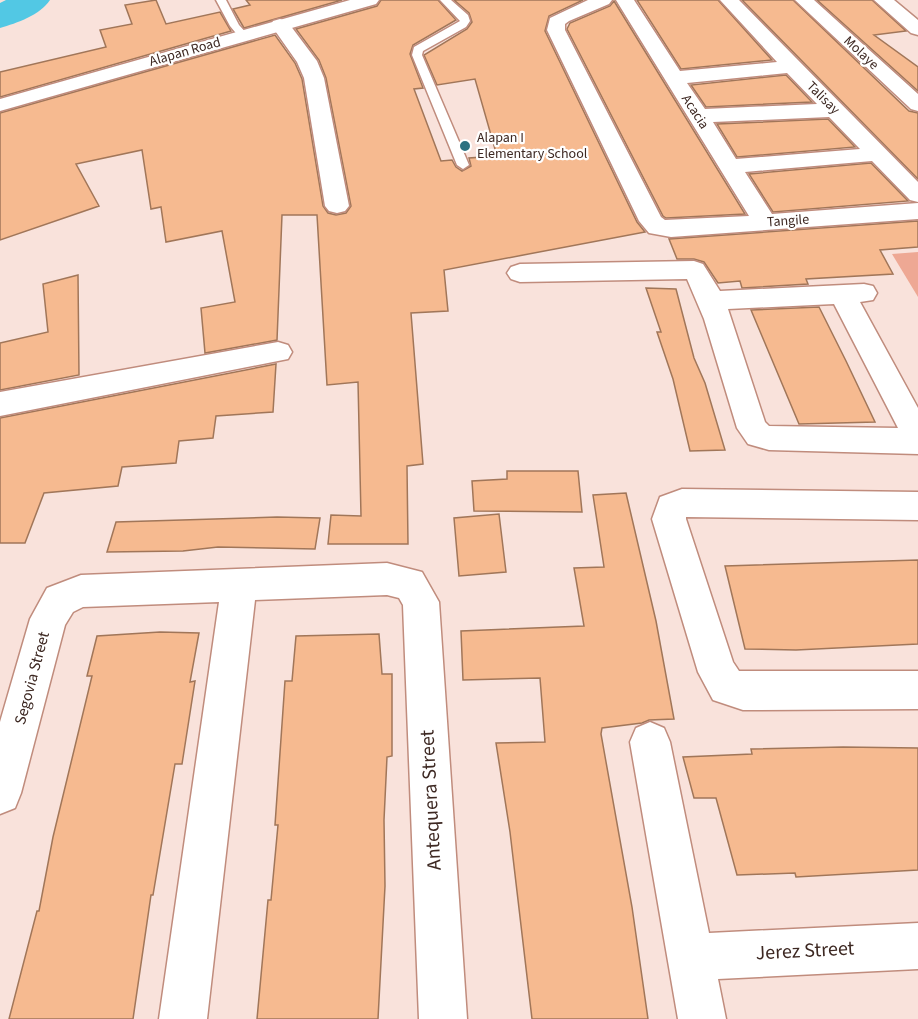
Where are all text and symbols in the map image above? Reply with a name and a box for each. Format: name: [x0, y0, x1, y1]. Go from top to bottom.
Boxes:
street label: Molaye: [839, 31, 883, 75]
street label: Alapan Road: [147, 32, 223, 72]
street label: Talisay: [802, 77, 845, 120]
street label: Acacia: [676, 91, 714, 133]
place label: Alapan I Elementary School: [477, 128, 588, 164]
marker: Alapan I Elementary School: [458, 139, 472, 153]
street label: Tangile: [766, 210, 810, 232]
street label: Segovia Street: [9, 628, 55, 727]
street label: Antequera Street: [413, 729, 449, 871]
street label: Jerez Street: [755, 934, 855, 968]

